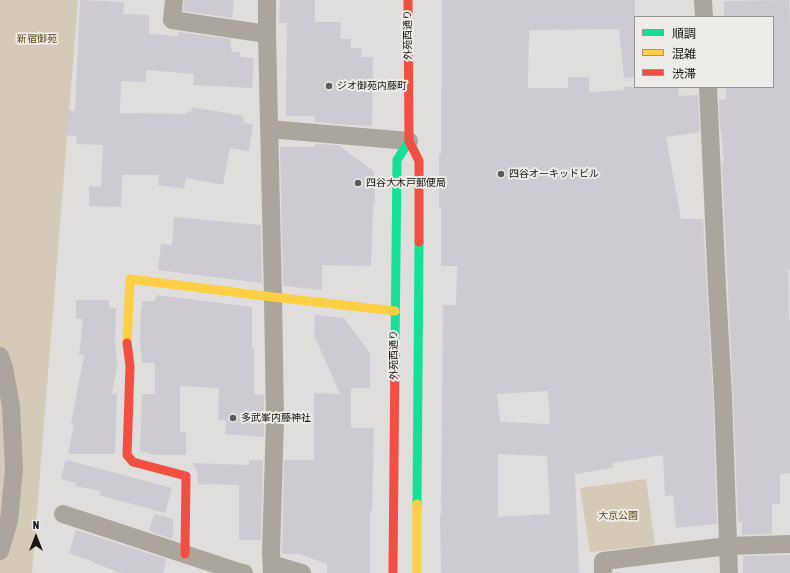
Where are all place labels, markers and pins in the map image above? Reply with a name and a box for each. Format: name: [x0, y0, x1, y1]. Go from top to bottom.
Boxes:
place label: ジオ御苑内藤町: [337, 80, 407, 92]
marker: ジオ御苑内藤町: [324, 81, 334, 91]
place label: 四谷オーキッドビル: [509, 168, 599, 180]
marker: 四谷オーキッドビル: [496, 169, 506, 179]
place label: 四谷大木戸郵便局: [366, 177, 446, 189]
marker: 四谷大木戸郵便局: [353, 178, 363, 188]
place label: 多武峯内藤神社: [241, 412, 311, 424]
marker: 多武峯内藤神社: [228, 413, 238, 423]

